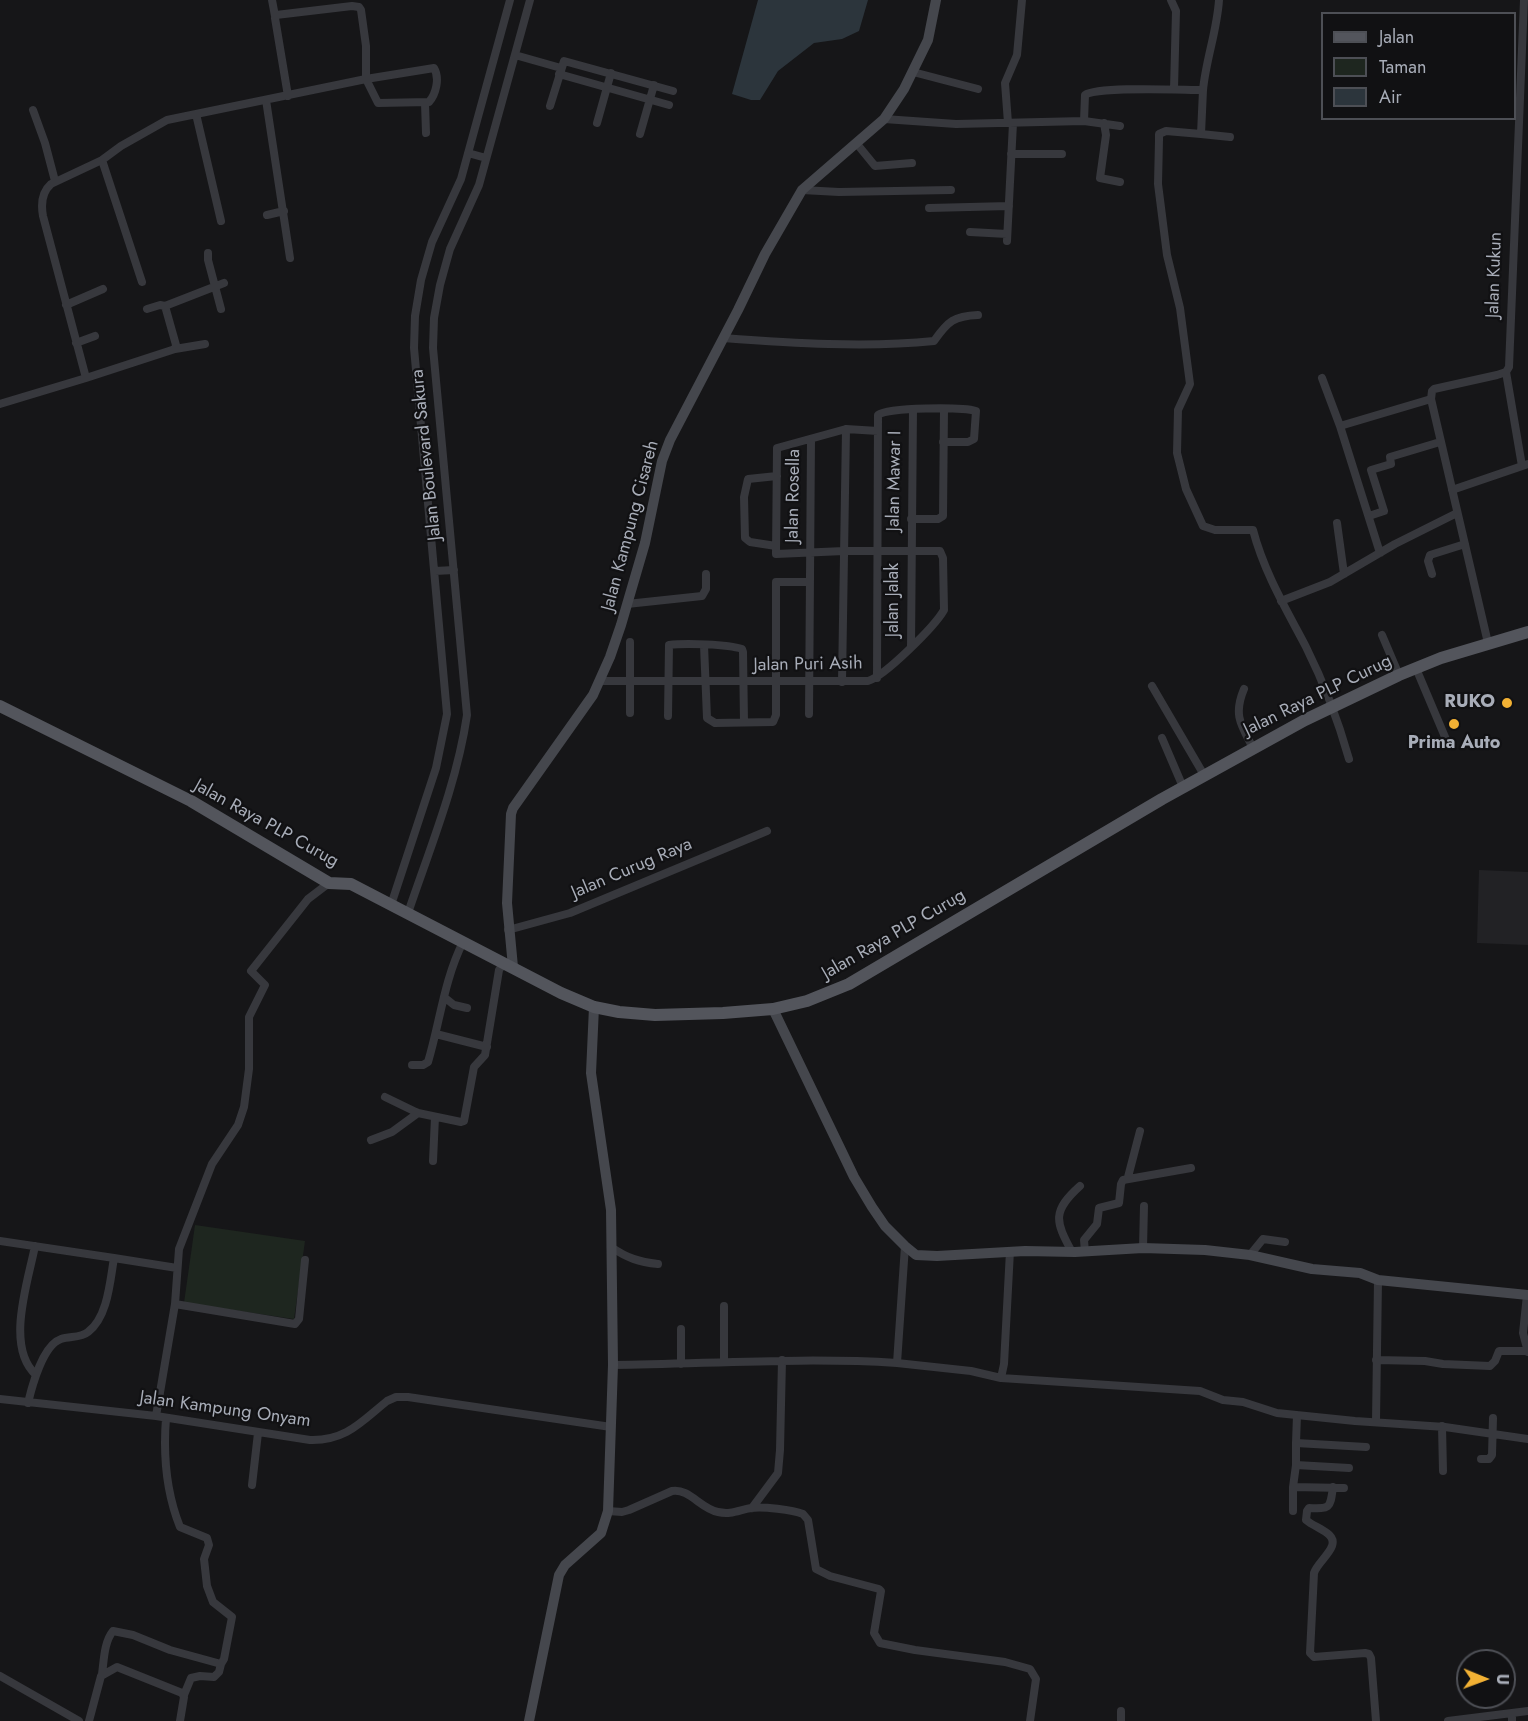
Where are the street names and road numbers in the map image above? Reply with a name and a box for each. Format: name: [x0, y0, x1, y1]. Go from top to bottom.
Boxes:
street label: Jalan Kukun: [1483, 231, 1507, 319]
street label: Jalan Boulevard Sakura: [407, 368, 447, 542]
street label: Jalan Mawar I: [883, 430, 907, 532]
street label: Jalan Kampung Cisareh: [598, 438, 664, 614]
street label: Jalan Rosella: [782, 449, 806, 543]
street label: Jalan Jalak: [883, 563, 905, 637]
street label: Jalan Raya PLP Curug: [1240, 651, 1396, 741]
street label: Jalan Puri Asih: [753, 653, 863, 677]
street label: Jalan Raya PLP Curug: [190, 775, 342, 873]
street label: Jalan Curug Raya: [568, 834, 696, 904]
street label: Jalan Raya PLP Curug: [818, 885, 970, 985]
street label: Jalan Kampung Onyam: [138, 1387, 312, 1433]

